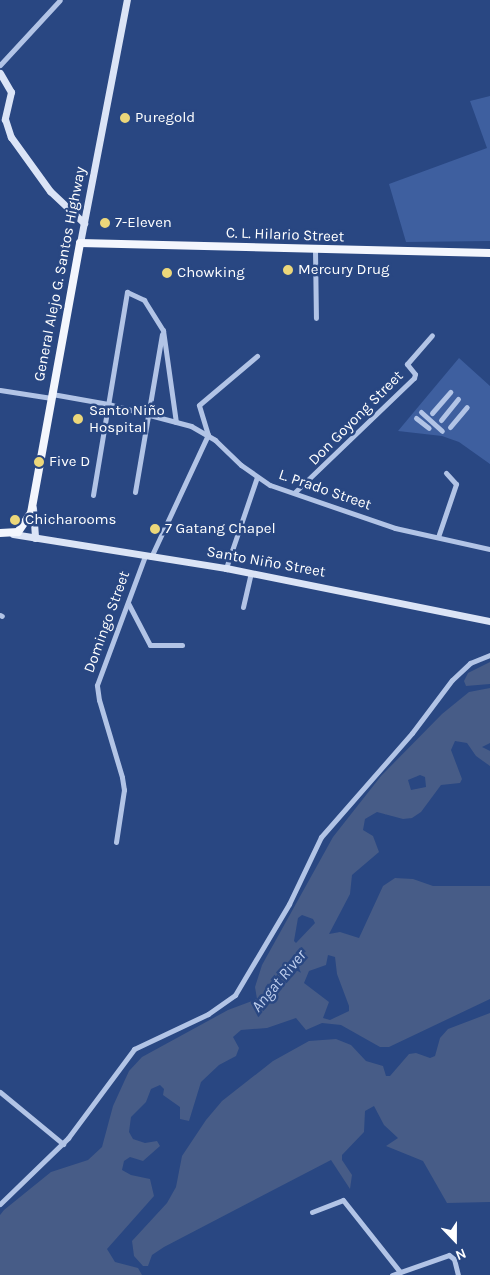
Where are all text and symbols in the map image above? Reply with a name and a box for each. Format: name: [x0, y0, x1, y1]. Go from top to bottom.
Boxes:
place label: Puregold: [135, 109, 195, 127]
marker: Puregold: [119, 112, 131, 124]
street label: General Alejo G. Santos Highway: [30, 165, 90, 383]
place label: 7-Eleven: [115, 214, 172, 232]
marker: 7-Eleven: [99, 217, 111, 229]
street label: C. L. Hilario Street: [225, 224, 345, 246]
place label: Mercury Drug: [298, 261, 389, 279]
place label: Chowking: [177, 264, 245, 282]
marker: Mercury Drug: [282, 264, 294, 276]
marker: Chowking: [161, 267, 173, 279]
street label: Don Goyong Street: [305, 367, 407, 469]
place label: Santo Niño Hospital: [89, 401, 165, 436]
marker: Santo Niño Hospital: [71, 412, 85, 426]
place label: Five D: [49, 453, 90, 471]
marker: Five D: [33, 456, 45, 468]
street label: L. Prado Street: [276, 466, 374, 514]
place label: Chicharooms: [25, 511, 116, 529]
marker: Chicharooms: [9, 514, 21, 526]
place label: 7 Gatang Chapel: [165, 520, 276, 538]
marker: 7 Gatang Chapel: [149, 523, 161, 535]
street label: Santo Niño Street: [205, 543, 327, 581]
street label: Domingo Street: [80, 569, 134, 675]
water label: Angat River: [247, 946, 311, 1016]
north arrow: [430, 1215, 480, 1265]
text: N: [453, 1245, 469, 1264]

